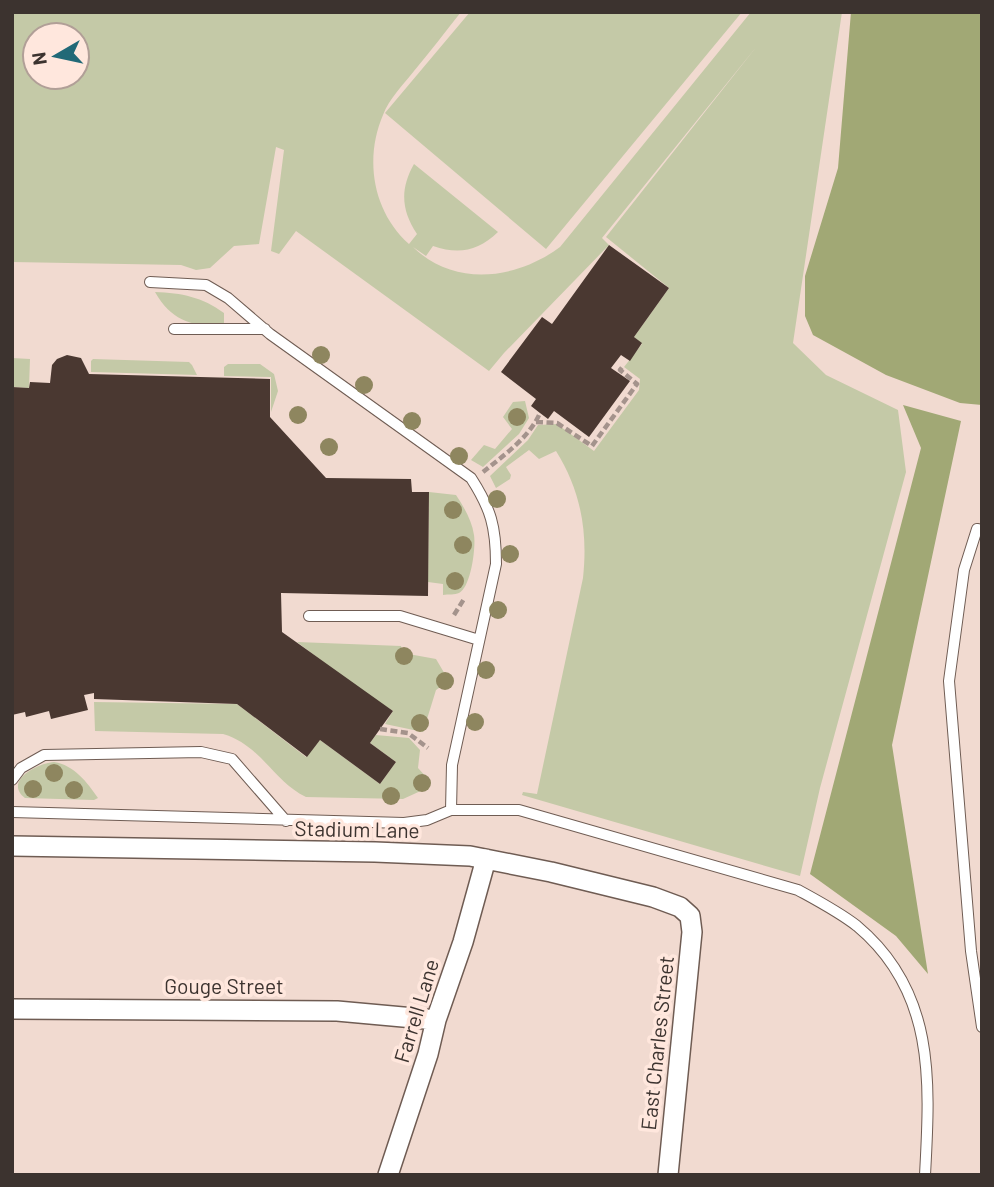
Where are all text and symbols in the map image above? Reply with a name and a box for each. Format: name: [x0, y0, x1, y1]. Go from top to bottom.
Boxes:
north arrow: [21, 21, 91, 91]
text: N: [26, 51, 51, 67]
street label: Stadium Lane: [294, 815, 420, 842]
street label: East Charles Street: [635, 954, 678, 1131]
street label: Farrell Lane: [388, 956, 443, 1065]
street label: Gouge Street: [164, 973, 284, 998]

